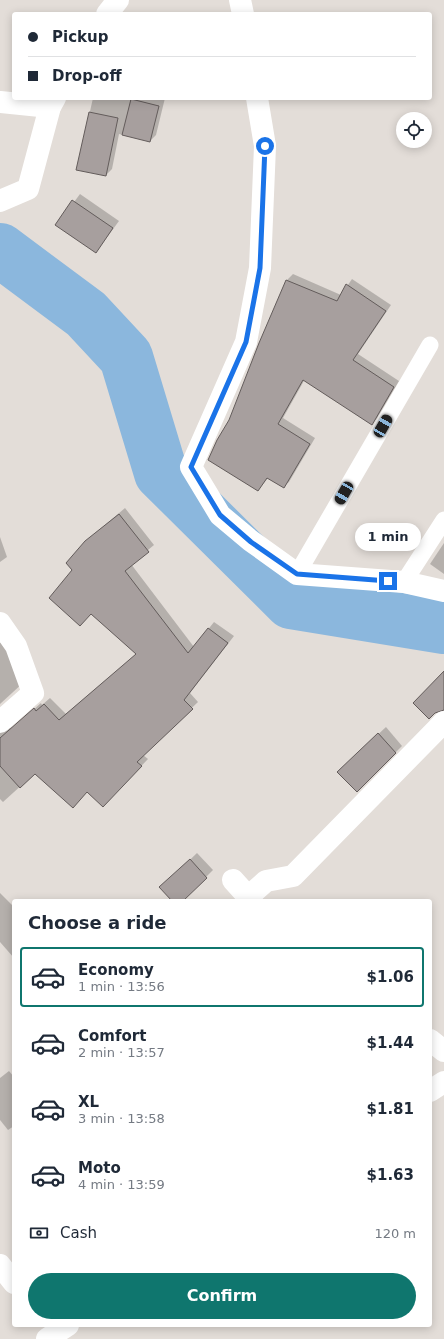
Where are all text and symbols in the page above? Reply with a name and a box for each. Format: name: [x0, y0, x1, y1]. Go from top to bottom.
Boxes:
text: Pickup: [52, 28, 108, 46]
text: Drop-off: [52, 67, 122, 85]
map controls: [396, 112, 432, 148]
button: locate: [396, 112, 432, 148]
route start: [256, 137, 274, 155]
car: [372, 413, 394, 439]
car: [333, 480, 355, 506]
callout: 1 min: [355, 523, 421, 551]
text: 1 min: [368, 529, 408, 544]
route end: [379, 572, 397, 590]
text: Choose a ride: [28, 912, 167, 933]
icon: car: [30, 959, 66, 995]
text: Economy: [78, 961, 154, 979]
text: $1.06: [367, 968, 414, 986]
text: 1 min · 13:56: [78, 979, 165, 994]
icon: car: [30, 1025, 66, 1061]
text: Comfort: [78, 1027, 146, 1045]
text: $1.44: [367, 1034, 414, 1052]
text: 2 min · 13:57: [78, 1045, 165, 1060]
icon: car: [30, 1091, 66, 1127]
text: XL: [78, 1093, 99, 1111]
text: $1.81: [367, 1100, 414, 1118]
text: 3 min · 13:58: [78, 1111, 165, 1126]
icon: car: [30, 1157, 66, 1193]
text: Moto: [78, 1159, 121, 1177]
text: $1.63: [367, 1166, 414, 1184]
text: 4 min · 13:59: [78, 1177, 165, 1192]
icon: cash: [28, 1222, 50, 1244]
text: Cash: [60, 1224, 97, 1242]
text: 120 m: [374, 1226, 416, 1241]
button: Confirm: [28, 1273, 416, 1319]

